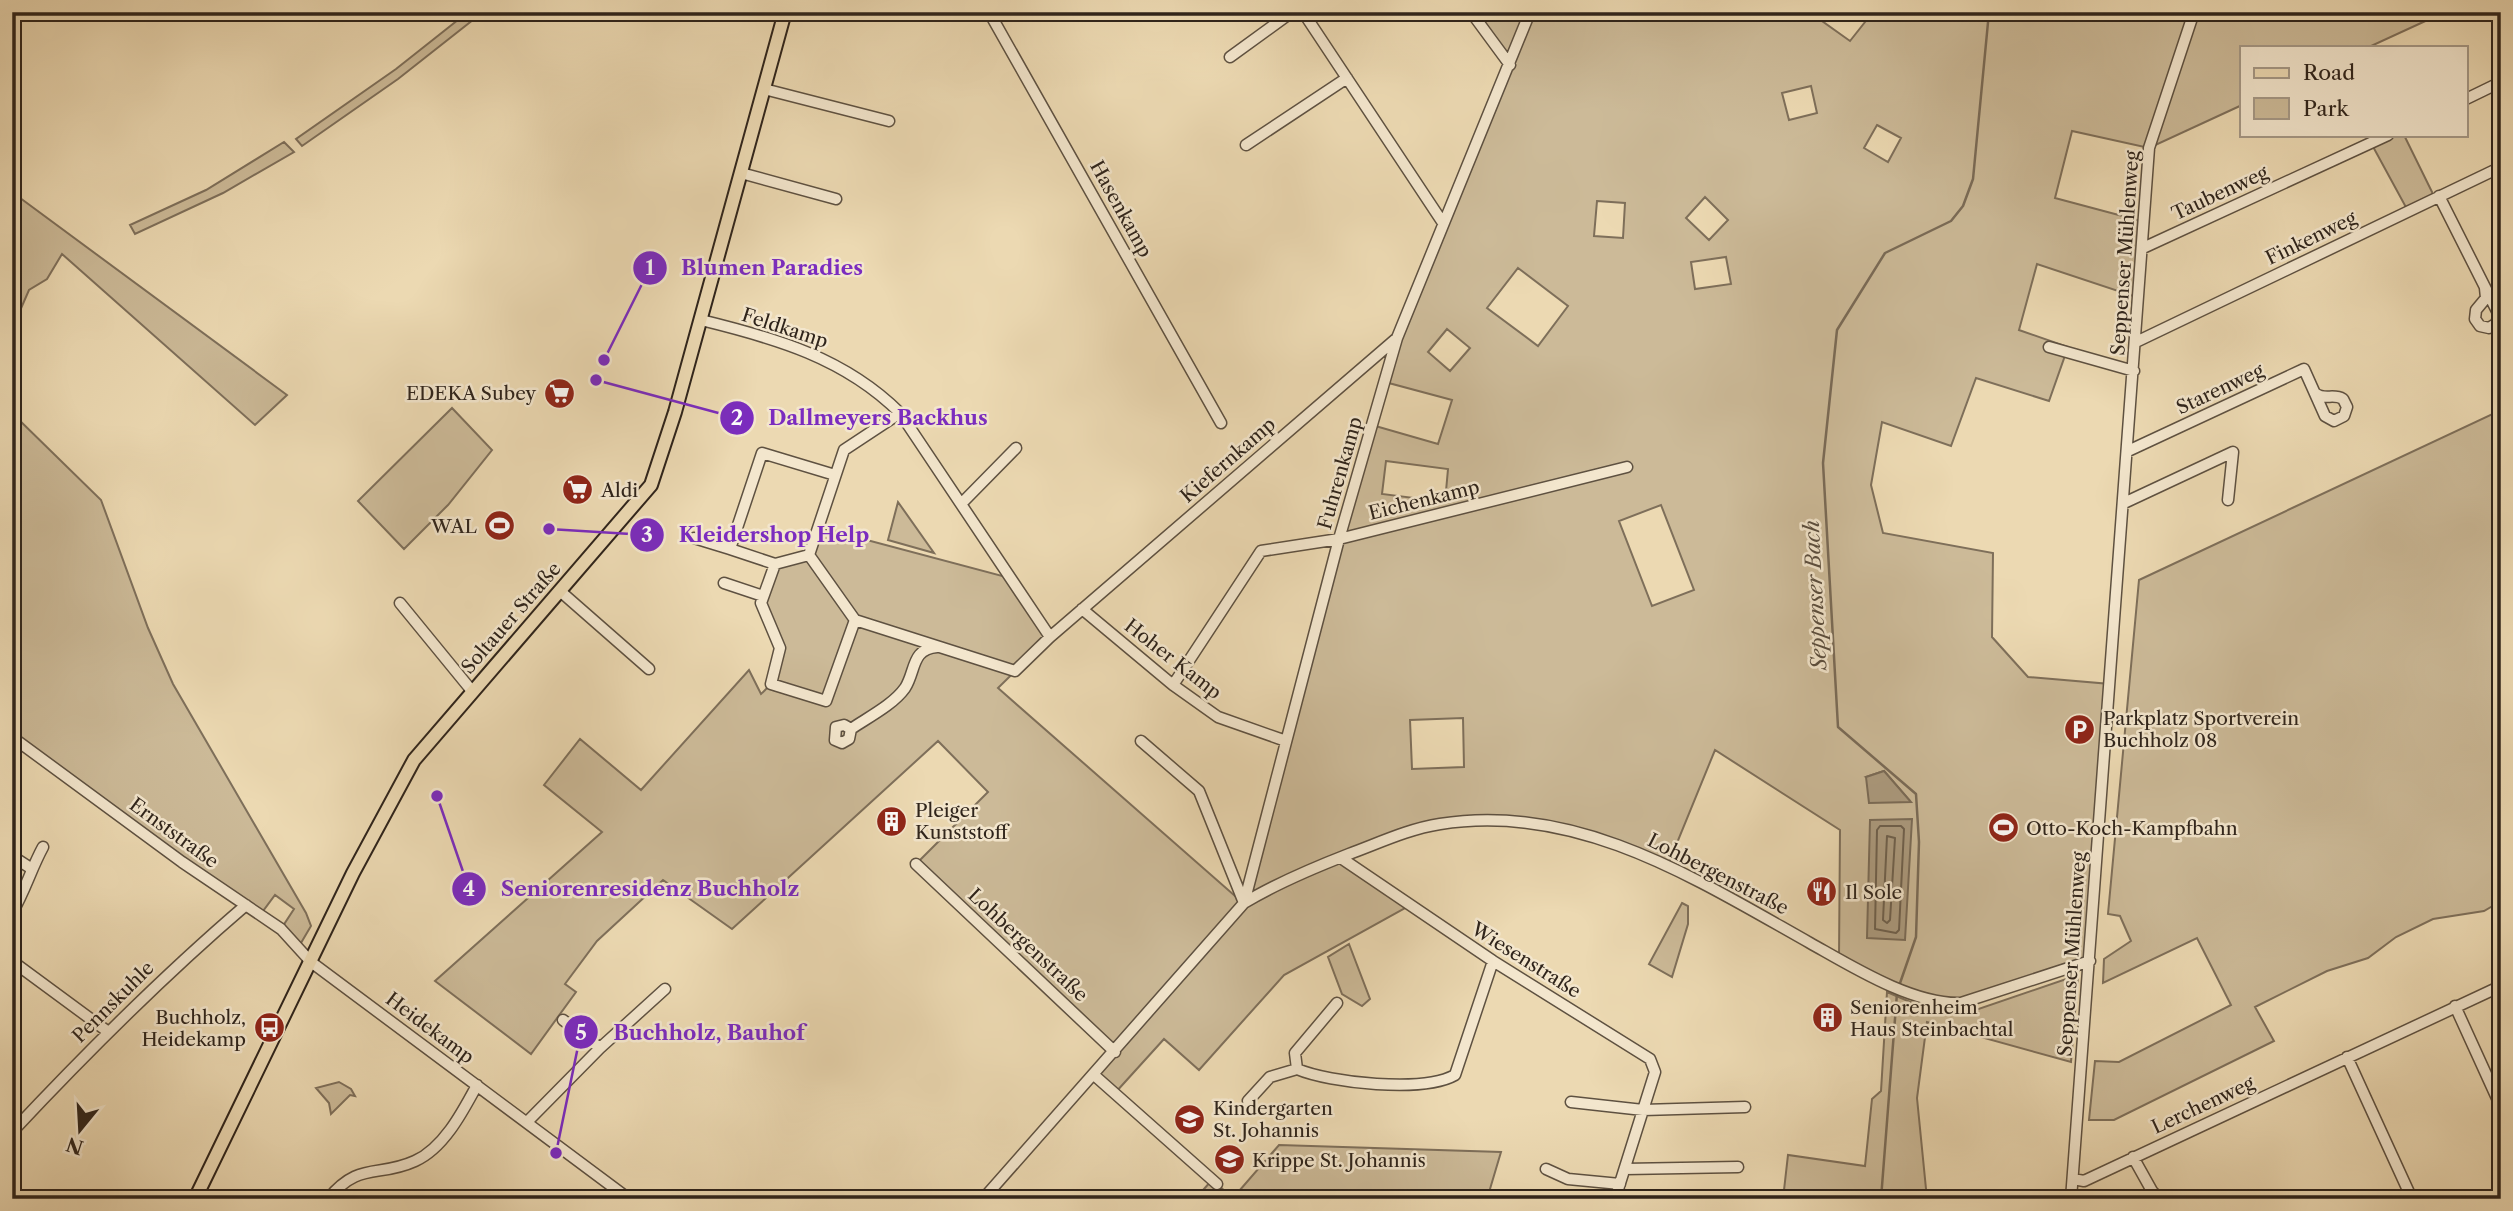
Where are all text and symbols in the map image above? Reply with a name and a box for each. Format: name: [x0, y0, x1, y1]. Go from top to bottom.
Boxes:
legend: [2240, 46, 2468, 136]
text: Road: [2303, 60, 2355, 85]
text: Park: [2303, 96, 2349, 121]
street label: Seppenser Mühlenweg: [2106, 149, 2144, 356]
street label: Hasenkamp: [1085, 157, 1157, 261]
street label: Taubenweg: [2168, 160, 2273, 225]
street label: Finkenweg: [2262, 206, 2361, 270]
callout: Blumen Paradies: [632, 247, 877, 289]
text: 1: [645, 255, 655, 280]
text: Blumen Paradies: [681, 255, 863, 280]
street label: Feldkamp: [739, 303, 831, 353]
street label: Starenweg: [2173, 358, 2268, 419]
supermarket icon: EDEKA Subey: [542, 376, 576, 410]
place label: EDEKA Subey: [406, 382, 536, 405]
callout: Dallmeyers Backhus: [719, 397, 1002, 439]
text: 2: [731, 405, 743, 430]
text: Dallmeyers Backhus: [768, 405, 988, 430]
street label: Kiefernkamp: [1176, 413, 1280, 507]
street label: Fuhrenkamp: [1313, 414, 1367, 532]
supermarket icon: Aldi: [561, 473, 595, 507]
street label: Eichenkamp: [1366, 475, 1482, 525]
place label: Aldi: [600, 479, 638, 502]
sports icon: WAL: [483, 509, 517, 543]
callout: Kleidershop Help: [629, 514, 883, 556]
place label: WAL: [430, 515, 478, 538]
water label: Seppenser Bach: [1799, 519, 1832, 673]
text: 3: [641, 522, 653, 547]
text: Kleidershop Help: [679, 522, 869, 547]
street label: Soltauer Straße: [456, 558, 566, 678]
street label: Hoher Kamp: [1120, 614, 1226, 704]
place label: Parkplatz Sportverein Buchholz 08: [2103, 707, 2299, 752]
parking icon: Parkplatz Sportverein Buchholz 08: [2063, 712, 2097, 746]
street label: Ernststraße: [125, 793, 223, 873]
place label: Pleiger Kunststoff: [915, 799, 1010, 844]
building icon: Pleiger Kunststoff: [875, 804, 909, 838]
sports icon: Otto-Koch-Kampfbahn: [1986, 811, 2020, 845]
place label: Otto-Koch-Kampfbahn: [2026, 817, 2238, 840]
street label: Lohbergenstraße: [1644, 829, 1792, 919]
street label: Seppenser Mühlenweg: [2053, 850, 2091, 1057]
callout: Seniorenresidenz Buchholz: [452, 868, 813, 910]
restaurant icon: Il Sole: [1805, 875, 1839, 909]
text: 4: [463, 876, 475, 901]
text: Seniorenresidenz Buchholz: [501, 876, 799, 901]
place label: Il Sole: [1845, 881, 1902, 904]
street label: Lohbergenstraße: [963, 884, 1093, 1006]
street label: Wiesenstraße: [1466, 917, 1585, 1003]
street label: Pennskuhle: [68, 957, 158, 1047]
street label: Heidekamp: [381, 987, 479, 1069]
place label: Seniorenheim Haus Steinbachtal: [1850, 996, 2014, 1041]
building icon: Seniorenheim Haus Steinbachtal: [1810, 1001, 1844, 1035]
place label: Buchholz, Heidekamp: [141, 1006, 246, 1051]
bus stop icon: Buchholz, Heidekamp: [252, 1011, 286, 1045]
callout: Buchholz, Bauhof: [564, 1011, 818, 1053]
text: 5: [575, 1020, 587, 1045]
text: Buchholz, Bauhof: [613, 1020, 808, 1045]
street label: Lerchenweg: [2148, 1071, 2259, 1139]
north arrow: [46, 1096, 116, 1166]
place label: Kindergarten St. Johannis: [1213, 1097, 1333, 1142]
school or university icon: Kindergarten St. Johannis: [1173, 1102, 1207, 1136]
text: N: [63, 1132, 86, 1159]
school or university icon: Krippe St. Johannis: [1212, 1143, 1246, 1177]
place label: Krippe St. Johannis: [1252, 1149, 1426, 1172]

